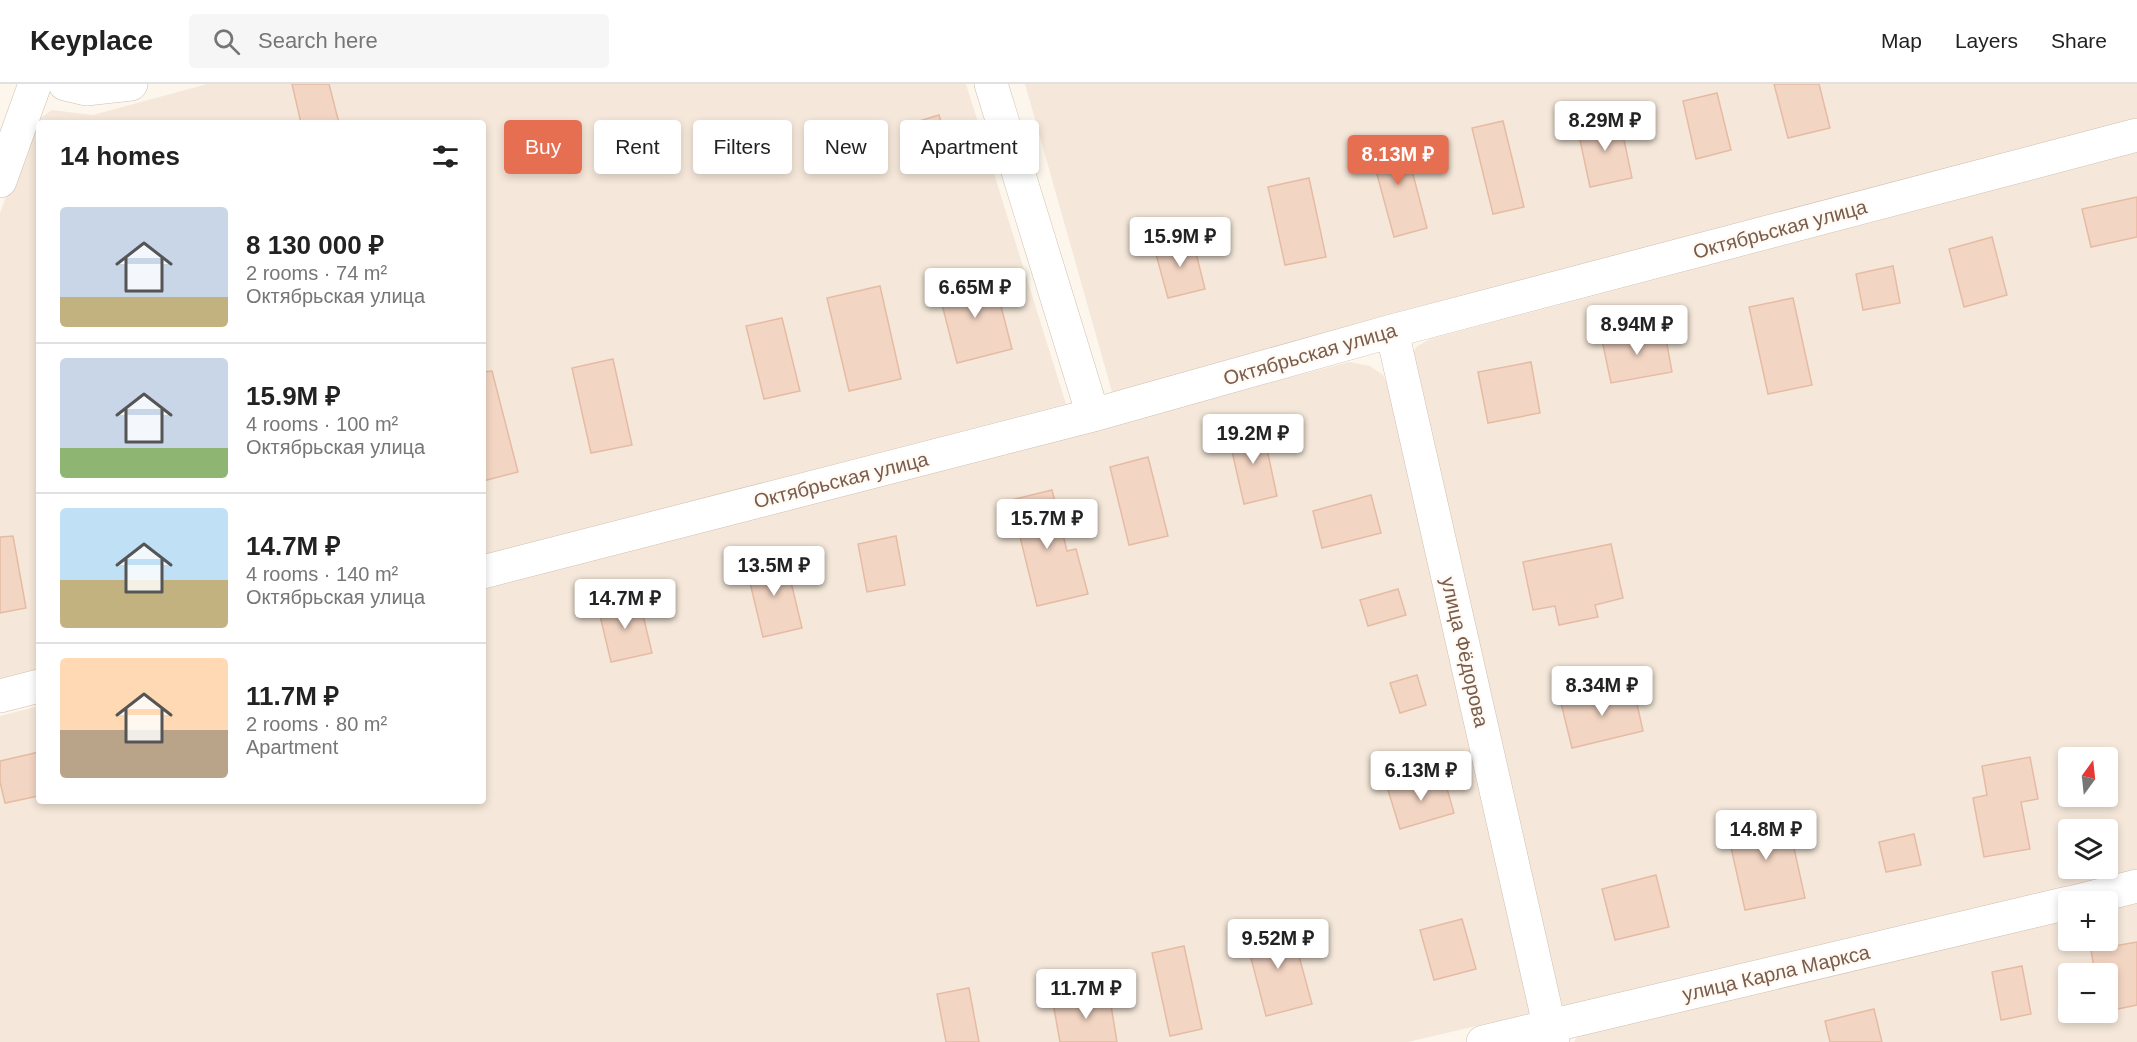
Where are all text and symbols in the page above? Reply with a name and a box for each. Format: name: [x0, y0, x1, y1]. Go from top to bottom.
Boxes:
search box: [189, 14, 609, 68]
text: Keyplace: [30, 25, 153, 56]
icon: search: [210, 25, 243, 58]
text: Search here: [258, 28, 378, 53]
text: Map: [1881, 29, 1922, 52]
text: Layers: [1955, 29, 2018, 52]
text: Share: [2051, 29, 2107, 52]
pin: 8.29M ₽: [1550, 101, 1660, 152]
text: 8.29M ₽: [1569, 109, 1641, 131]
chip: Buy: [504, 120, 582, 174]
chip: Rent: [594, 120, 681, 174]
chip: Filters: [693, 120, 792, 174]
chip: New: [804, 120, 888, 174]
chip: Apartment: [900, 120, 1039, 174]
pin: 8.13M ₽: [1343, 135, 1453, 186]
icon: filters: [429, 140, 462, 173]
text: 14 homes: [60, 141, 180, 171]
text: 8.13M ₽: [1362, 143, 1434, 165]
street label: Октябрьская улица: [1691, 195, 1870, 263]
pin: 15.9M ₽: [1125, 217, 1235, 268]
text: 15.9M ₽: [1144, 225, 1216, 247]
text: 8 130 000 ₽: [246, 230, 384, 260]
icon: home: [108, 231, 180, 303]
text: 2 rooms · 74 m²: [246, 262, 387, 284]
pin: 6.65M ₽: [920, 268, 1030, 319]
text: 6.65M ₽: [939, 276, 1011, 298]
text: Октябрьская улица: [246, 285, 425, 307]
pin: 8.94M ₽: [1582, 305, 1692, 356]
text: 8.94M ₽: [1601, 313, 1673, 335]
street label: Октябрьская улица: [1221, 318, 1400, 389]
text: 15.9M ₽: [246, 381, 341, 411]
icon: home: [108, 382, 180, 454]
text: 4 rooms · 100 m²: [246, 413, 398, 435]
pin: 19.2M ₽: [1198, 414, 1308, 465]
text: 19.2M ₽: [1217, 422, 1289, 444]
text: Октябрьская улица: [246, 436, 425, 458]
street label: Октябрьская улица: [751, 447, 931, 512]
pin: 15.7M ₽: [992, 499, 1102, 550]
text: 15.7M ₽: [1011, 507, 1083, 529]
text: 14.7M ₽: [246, 531, 341, 561]
icon: home: [108, 532, 180, 604]
pin: 13.5M ₽: [719, 546, 829, 597]
text: 13.5M ₽: [738, 554, 810, 576]
text: 4 rooms · 140 m²: [246, 563, 398, 585]
street label: улица Фёдорова: [1437, 575, 1493, 730]
pin: 14.7M ₽: [570, 579, 680, 630]
text: Октябрьская улица: [246, 586, 425, 608]
text: 14.7M ₽: [589, 587, 661, 609]
pin: 8.34M ₽: [1547, 666, 1657, 717]
text: 8.34M ₽: [1566, 674, 1638, 696]
text: 11.7M ₽: [246, 681, 339, 711]
icon: home: [108, 682, 180, 754]
text: 2 rooms · 80 m²: [246, 713, 387, 735]
text: Apartment: [246, 736, 338, 758]
north arrow: [2058, 747, 2118, 807]
map controls: [2058, 747, 2118, 1023]
pin: 6.13M ₽: [1366, 751, 1476, 802]
text: 6.13M ₽: [1385, 759, 1457, 781]
pin: 14.8M ₽: [1711, 810, 1821, 861]
text: 14.8M ₽: [1730, 818, 1802, 840]
button: layers: [2058, 819, 2118, 879]
button: +: [2058, 891, 2118, 951]
pin: 9.52M ₽: [1223, 919, 1333, 970]
text: 9.52M ₽: [1242, 927, 1314, 949]
street label: улица Карла Маркса: [1680, 941, 1873, 1005]
button: −: [2058, 963, 2118, 1023]
pin: 11.7M ₽: [1031, 969, 1141, 1020]
text: 11.7M ₽: [1050, 977, 1122, 999]

